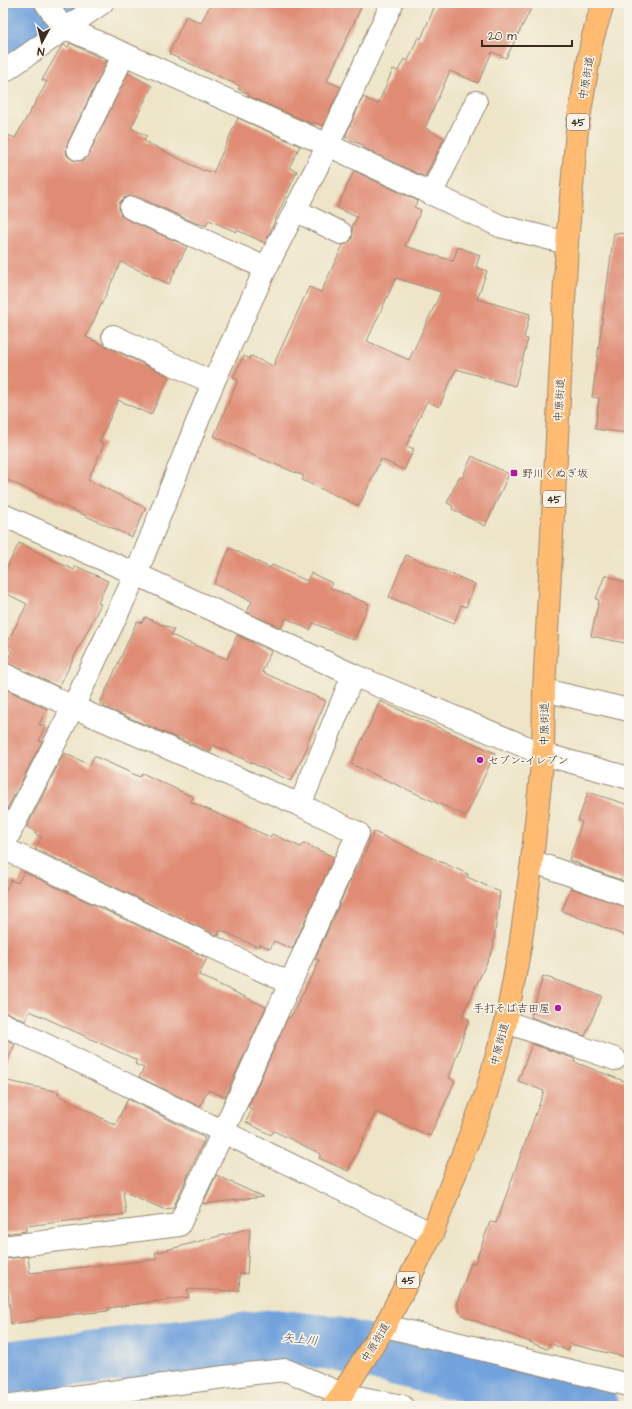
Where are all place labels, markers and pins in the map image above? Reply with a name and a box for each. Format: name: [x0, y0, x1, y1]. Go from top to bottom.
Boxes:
place label: 野川くぬぎ坂: [522, 466, 588, 481]
marker: 野川くぬぎ坂: [509, 468, 519, 478]
place label: セブン-イレブン: [488, 753, 568, 768]
marker: セブン-イレブン: [475, 755, 485, 765]
place label: 手打そば吉田屋: [473, 1001, 550, 1016]
marker: 手打そば吉田屋: [553, 1003, 563, 1013]

